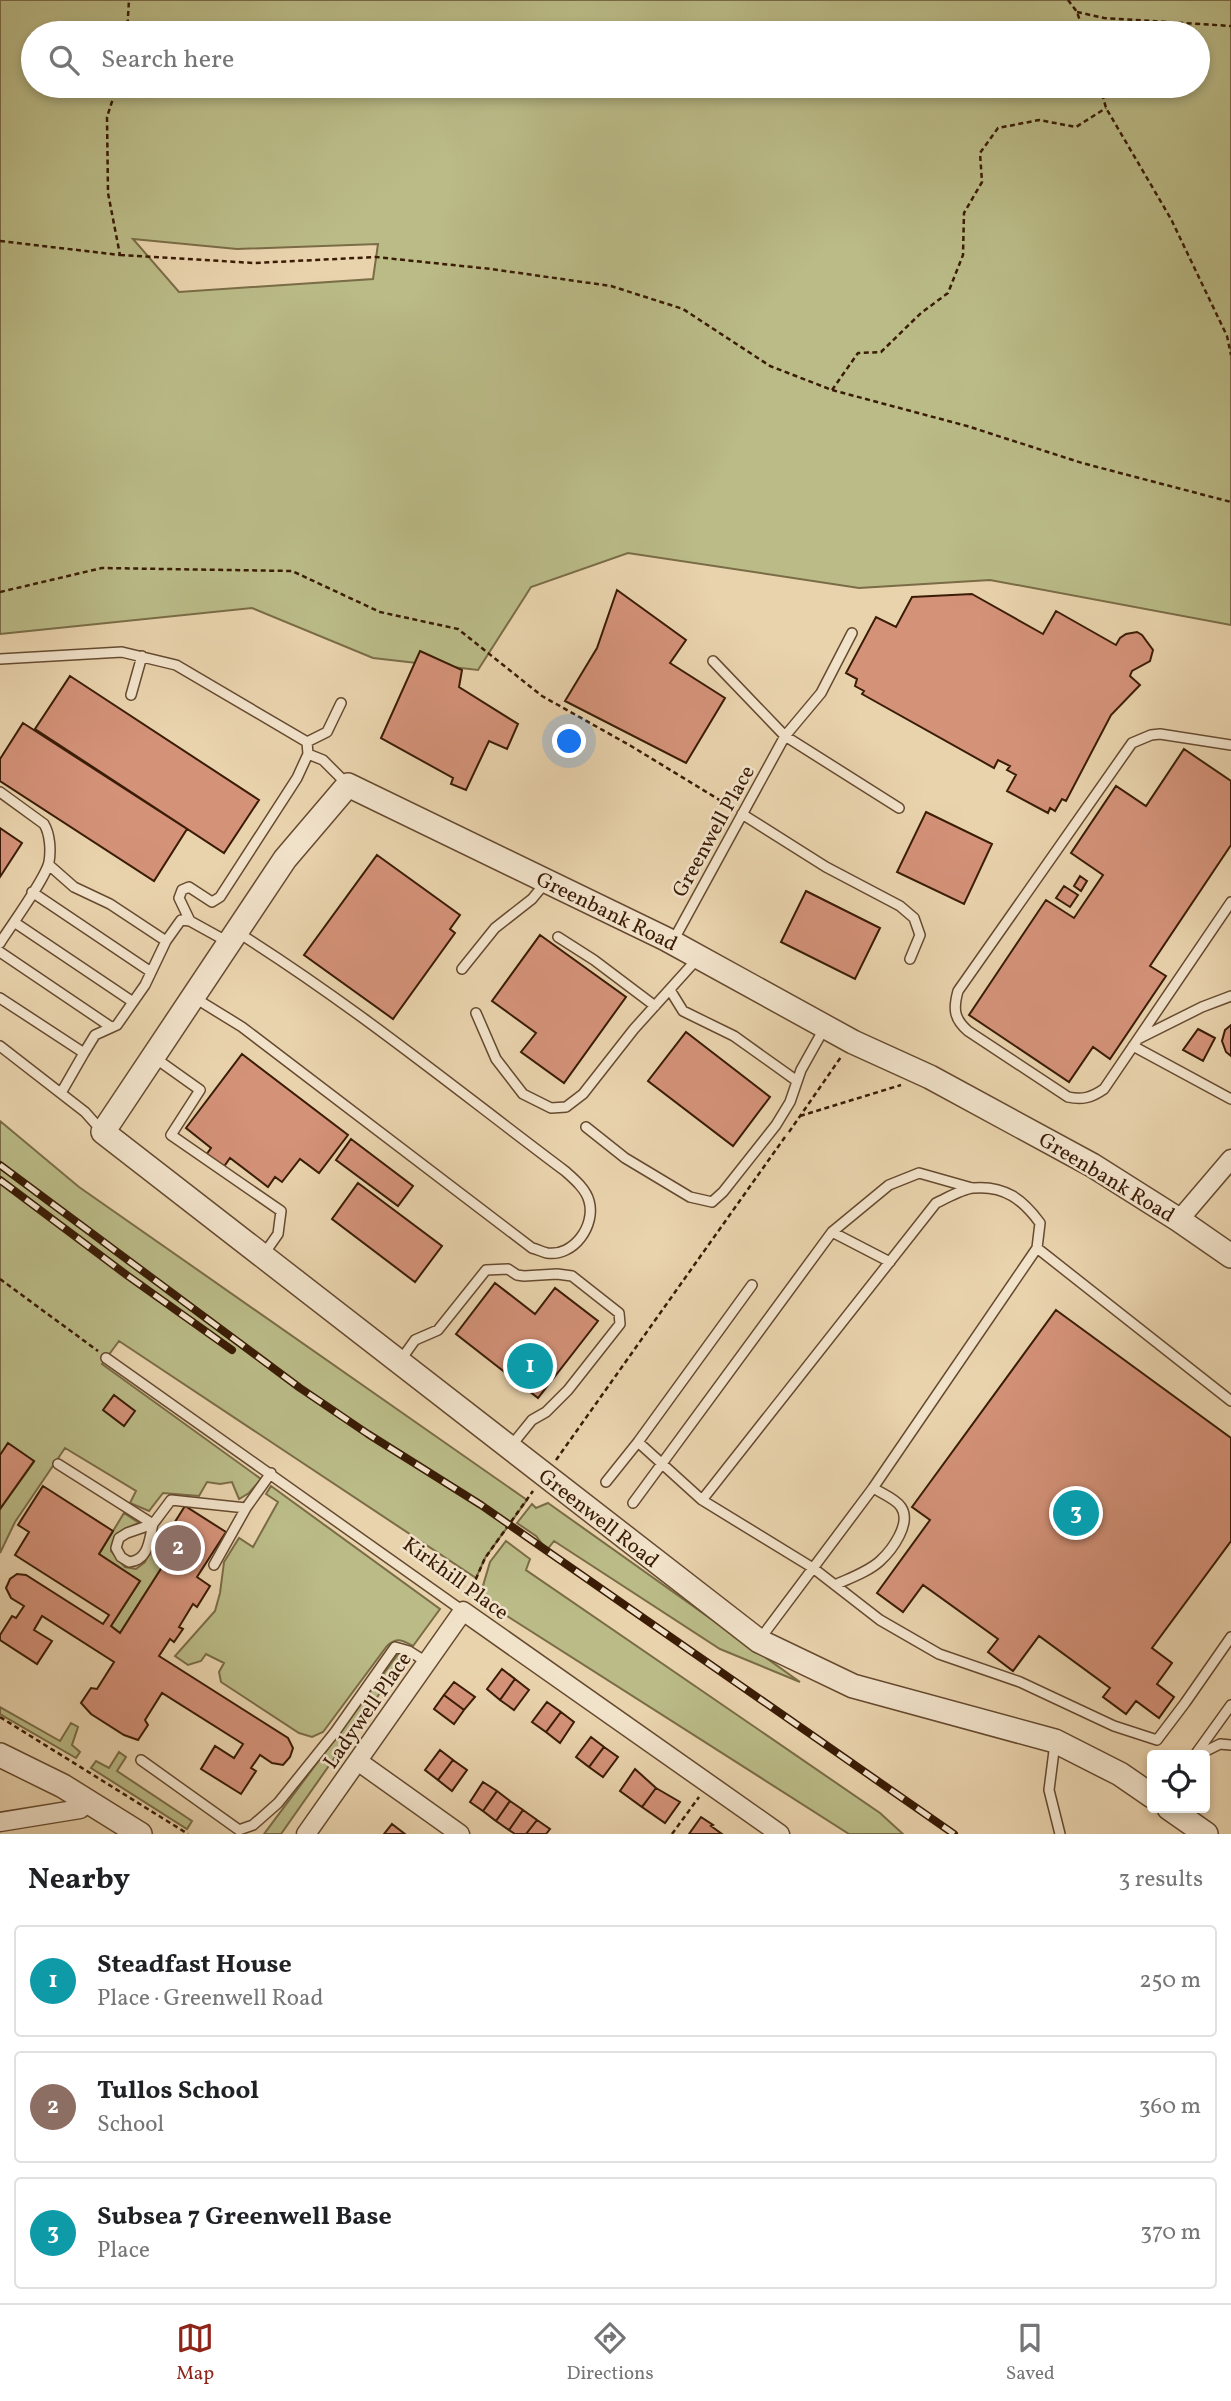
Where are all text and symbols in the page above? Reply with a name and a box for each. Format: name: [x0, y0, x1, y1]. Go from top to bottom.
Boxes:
search box: [21, 21, 1210, 98]
icon: search: [45, 41, 83, 79]
text: Search here: [101, 42, 234, 78]
your location: [552, 724, 586, 758]
street label: Greenwell Place: [666, 760, 763, 903]
street label: Greenbank Road: [531, 866, 682, 959]
street label: Greenbank Road: [1033, 1126, 1180, 1230]
pin: 1: [507, 1340, 553, 1392]
street label: Greenwell Road: [532, 1463, 665, 1576]
pin: 3: [1053, 1487, 1099, 1539]
pin: 2: [155, 1522, 201, 1574]
street label: Kirkhill Place: [396, 1531, 514, 1628]
street label: Ladywell Place: [317, 1647, 419, 1775]
map controls: [1147, 1750, 1210, 1813]
button: locate: [1147, 1750, 1210, 1813]
text: Nearby: [28, 1859, 130, 1901]
text: 3 results: [1118, 1864, 1203, 1896]
text: Steadfast House: [97, 1947, 292, 1983]
text: 1: [48, 1965, 58, 1997]
text: 250 m: [1139, 1965, 1201, 1997]
text: Place · Greenwell Road: [97, 1983, 323, 2015]
text: Tullos School: [97, 2073, 259, 2109]
text: 2: [47, 2091, 59, 2123]
text: 360 m: [1139, 2091, 1201, 2123]
text: School: [97, 2109, 164, 2141]
text: Subsea 7 Greenwell Base: [97, 2199, 392, 2235]
text: 3: [47, 2217, 59, 2249]
text: 370 m: [1140, 2217, 1201, 2249]
text: Place: [97, 2235, 150, 2267]
tab: Map: [176, 2319, 214, 2387]
tab: Directions: [567, 2319, 654, 2387]
tab: Saved: [1006, 2319, 1055, 2387]

